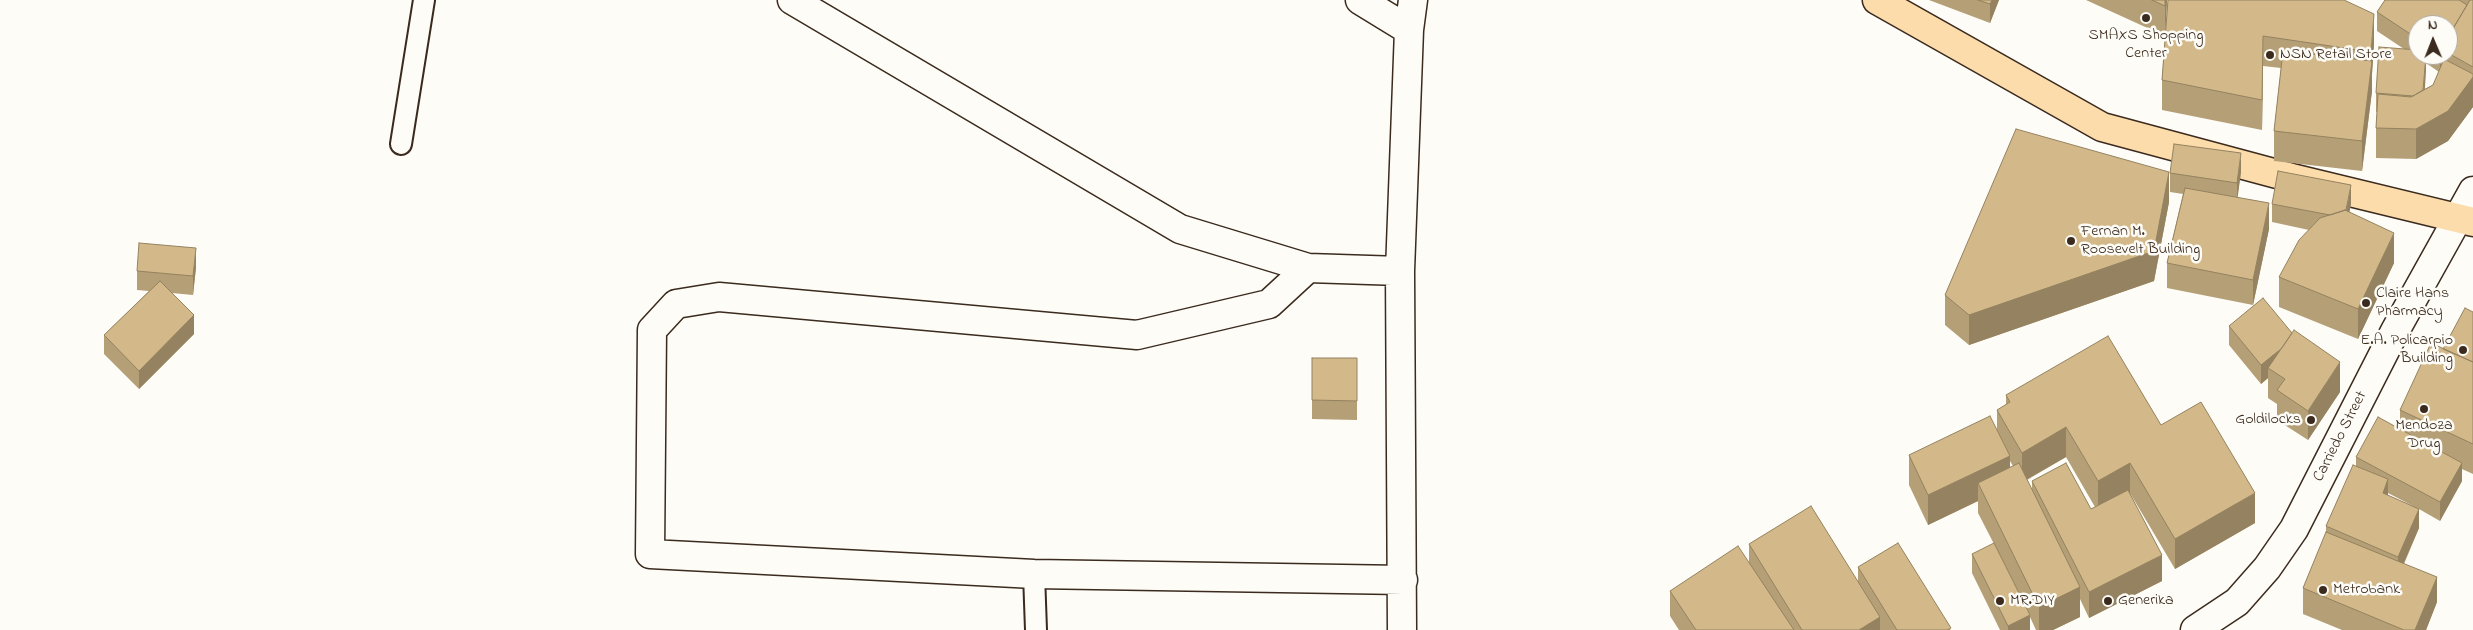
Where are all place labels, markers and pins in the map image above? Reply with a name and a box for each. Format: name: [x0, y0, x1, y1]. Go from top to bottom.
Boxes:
marker: SMAXS Shopping Center: [2140, 12, 2152, 24]
place label: SMAXS Shopping Center: [2089, 26, 2203, 64]
place label: NSN Retail Store: [2280, 45, 2392, 65]
marker: NSN Retail Store: [2264, 49, 2276, 61]
place label: Fernan M. Roosevelt Building: [2081, 222, 2200, 260]
marker: Fernan M. Roosevelt Building: [2065, 235, 2077, 247]
place label: Claire Hans Pharmacy: [2376, 284, 2449, 322]
marker: Claire Hans Pharmacy: [2360, 297, 2372, 309]
place label: E.A. Policarpio Building: [2361, 331, 2453, 369]
marker: E.A. Policarpio Building: [2457, 344, 2469, 356]
marker: Mendoza Drug: [2418, 403, 2430, 415]
place label: Goldilocks: [2235, 410, 2301, 430]
marker: Goldilocks: [2305, 414, 2317, 426]
place label: Mendoza Drug: [2395, 416, 2453, 454]
place label: Metrobank: [2333, 580, 2400, 600]
marker: Metrobank: [2317, 584, 2329, 596]
place label: MR.DIY: [2010, 591, 2055, 611]
place label: Generika: [2118, 591, 2174, 611]
marker: MR.DIY: [1994, 595, 2006, 607]
marker: Generika: [2102, 595, 2114, 607]

